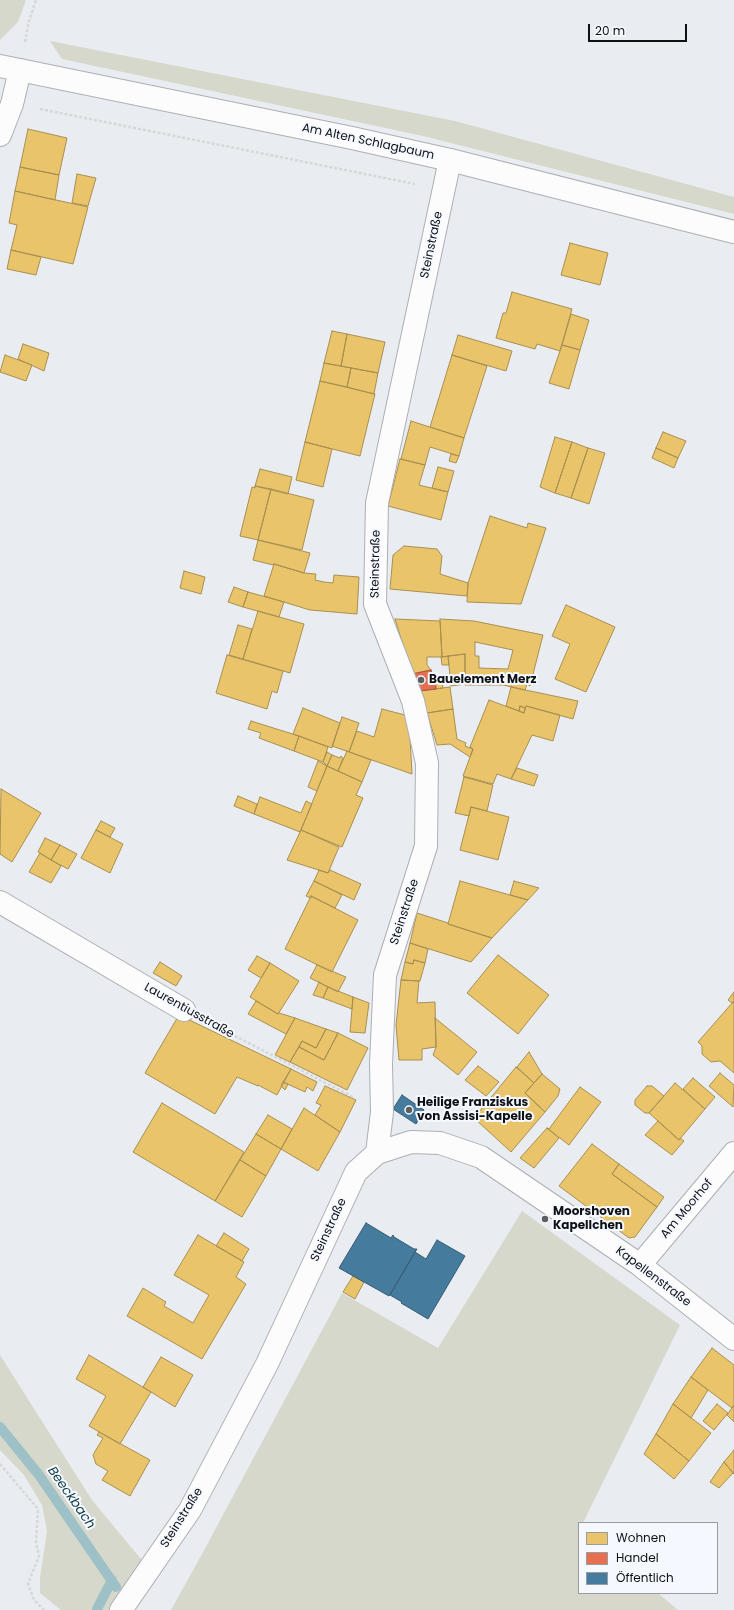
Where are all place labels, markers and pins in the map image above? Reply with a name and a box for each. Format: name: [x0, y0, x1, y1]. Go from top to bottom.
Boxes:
place label: Bauelement Merz: [429, 673, 537, 687]
marker: Bauelement Merz: [416, 675, 426, 685]
place label: Heilige Franziskus von Assisi-Kapelle: [417, 1096, 532, 1124]
marker: Heilige Franziskus von Assisi-Kapelle: [404, 1105, 414, 1115]
place label: Moorshoven Kapellchen: [553, 1205, 630, 1233]
marker: Moorshoven Kapellchen: [540, 1214, 550, 1224]

